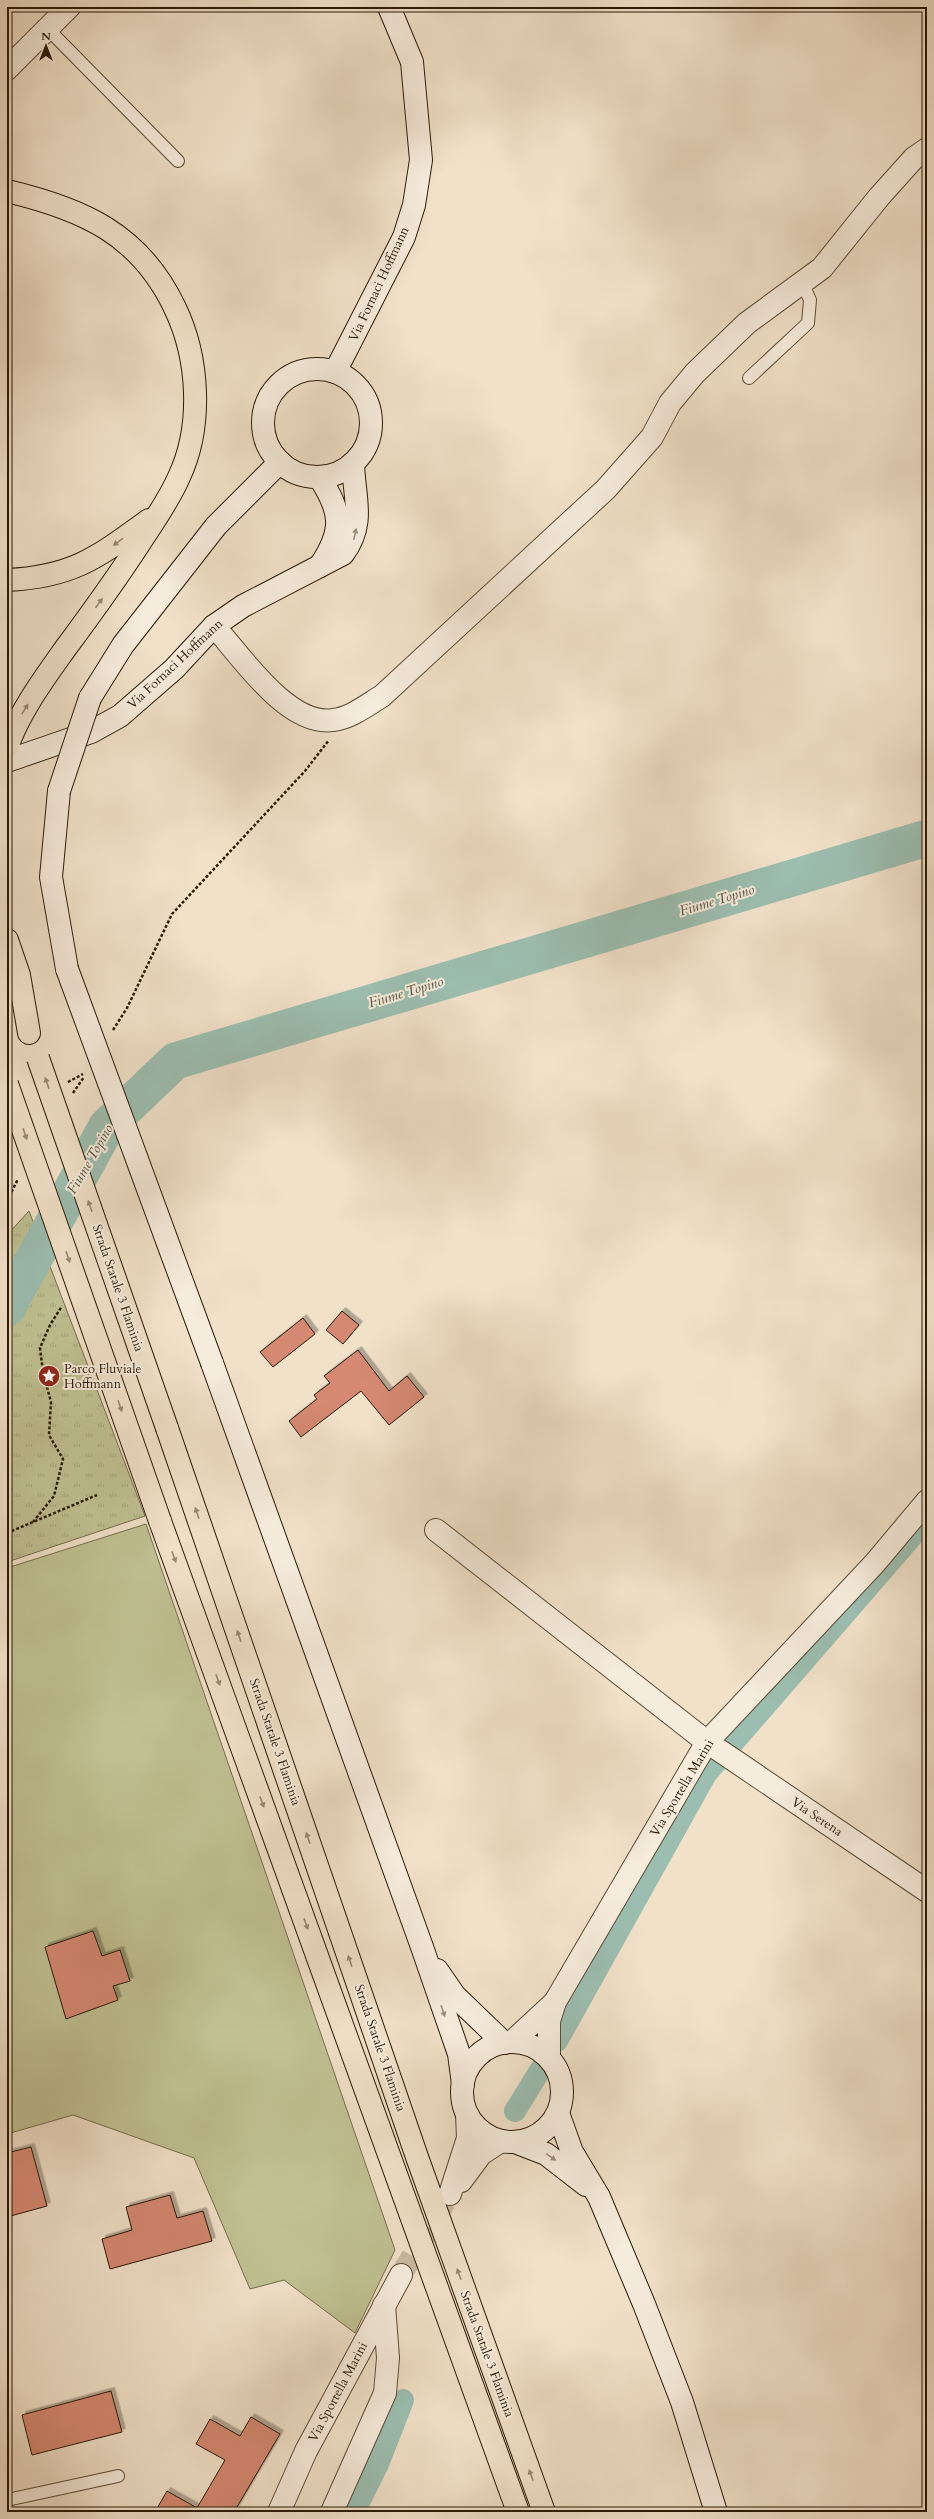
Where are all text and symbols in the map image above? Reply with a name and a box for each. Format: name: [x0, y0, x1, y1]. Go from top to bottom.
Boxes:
north arrow: [26, 26, 66, 66]
text: N: [41, 29, 51, 44]
street label: Via Fornaci Hoffmann: [344, 223, 414, 344]
one-way arrow: [352, 527, 358, 540]
one-way arrow: [113, 538, 124, 546]
one-way arrow: [95, 598, 103, 608]
street label: Via Fornaci Hoffmann: [123, 614, 227, 713]
one-way arrow: [21, 703, 28, 715]
water label: Fiume Topino: [677, 879, 757, 920]
water label: Fiume Topino: [366, 971, 446, 1012]
one-way arrow: [43, 1077, 49, 1089]
water label: Fiume Topino: [62, 1120, 118, 1197]
one-way arrow: [22, 1128, 28, 1140]
one-way arrow: [86, 1200, 92, 1212]
street label: Strada Statale 3 Flaminia: [88, 1222, 148, 1354]
one-way arrow: [65, 1251, 71, 1263]
place label: Parco Fluviale Hoffmann: [64, 1360, 142, 1393]
place icon: Parco Fluviale Hoffmann: [36, 1363, 62, 1389]
one-way arrow: [117, 1400, 123, 1412]
one-way arrow: [193, 1507, 199, 1519]
one-way arrow: [171, 1552, 177, 1564]
one-way arrow: [235, 1630, 241, 1642]
one-way arrow: [215, 1674, 221, 1686]
street label: Strada Statale 3 Flaminia: [245, 1676, 305, 1808]
street label: Via Sportella Marini: [646, 1736, 718, 1840]
street label: Via Serena: [788, 1793, 847, 1841]
one-way arrow: [259, 1796, 265, 1808]
one-way arrow: [305, 1832, 311, 1844]
one-way arrow: [303, 1919, 309, 1931]
one-way arrow: [347, 1955, 353, 1967]
street label: Strada Statale 3 Flaminia: [350, 1982, 410, 2114]
one-way arrow: [440, 2005, 446, 2017]
one-way arrow: [545, 2153, 556, 2161]
one-way arrow: [455, 2267, 461, 2279]
street label: Strada Statale 3 Flaminia: [456, 2288, 518, 2420]
street label: Via Sportella Marini: [304, 2339, 372, 2445]
one-way arrow: [527, 2469, 533, 2481]

